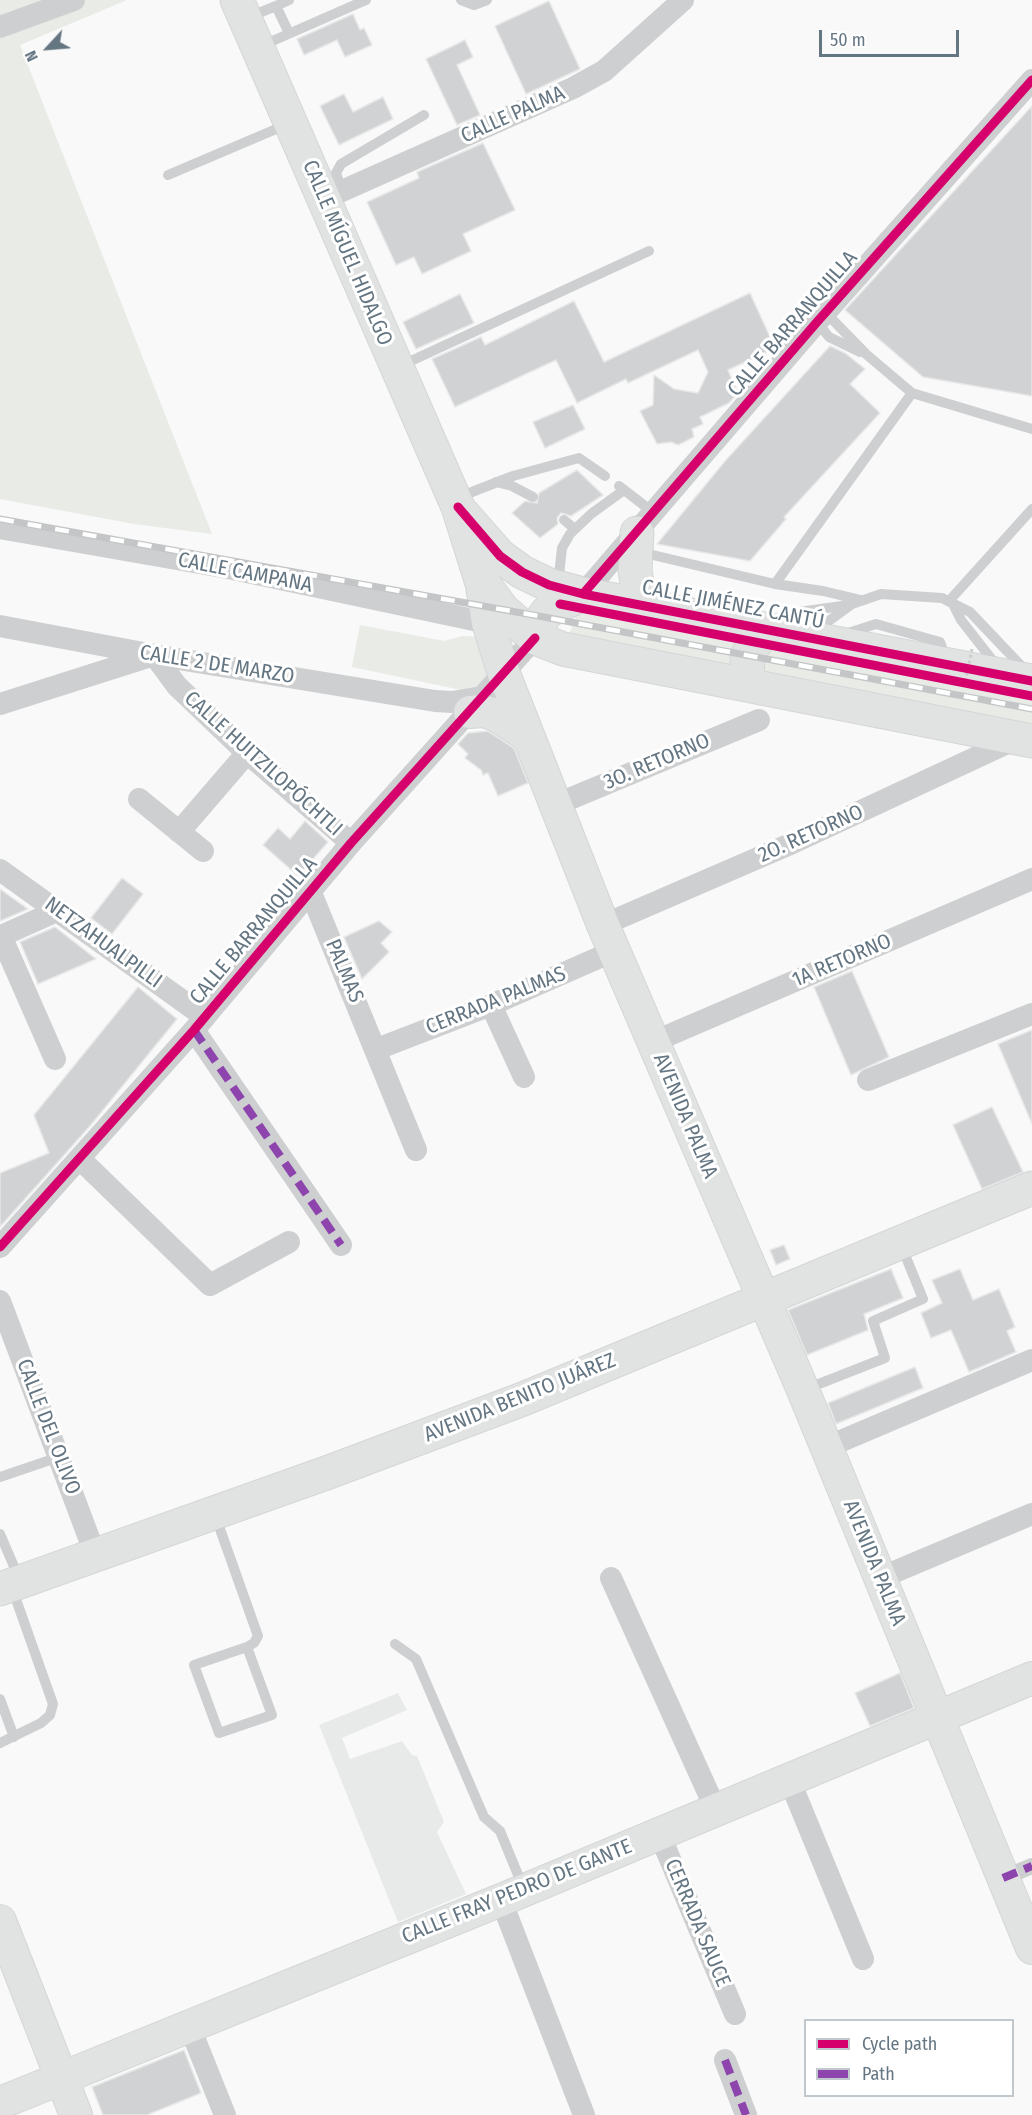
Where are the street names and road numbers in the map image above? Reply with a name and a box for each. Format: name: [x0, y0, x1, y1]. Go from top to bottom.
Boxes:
street label: CALLE PALMA: [457, 81, 569, 149]
street label: CALLE MÍGUEL HIDALGO: [297, 157, 397, 349]
street label: CALLE BARRANQUILLA: [723, 246, 863, 402]
street label: CALLE CAMPANA: [176, 548, 314, 598]
street label: CALLE JIMÉNEZ CANTÚ: [640, 575, 826, 635]
street label: CALLE 2 DE MARZO: [138, 640, 296, 690]
street label: CALLE HUITZILOPÓCHTLI: [179, 686, 347, 842]
street label: 3O. RETORNO: [600, 728, 714, 796]
street label: 2O. RETORNO: [755, 800, 867, 868]
street label: CALLE BARRANQUILLA: [185, 852, 323, 1010]
street label: NETZAHUALPILLI: [39, 892, 167, 994]
street label: 1A RETORNO: [789, 929, 895, 993]
street label: PALMAS: [319, 936, 369, 1006]
street label: CERRADA PALMAS: [422, 961, 570, 1041]
street label: AVENIDA PALMA: [647, 1050, 723, 1182]
street label: AVENIDA BENITO JUÁREZ: [421, 1348, 619, 1448]
street label: CALLE DEL OLIVO: [11, 1356, 85, 1498]
street label: AVENIDA PALMA: [837, 1496, 911, 1630]
street label: CALLE FRAY PEDRO DE GANTE: [398, 1834, 636, 1950]
street label: CERRADA SAUCE: [659, 1855, 735, 1991]

